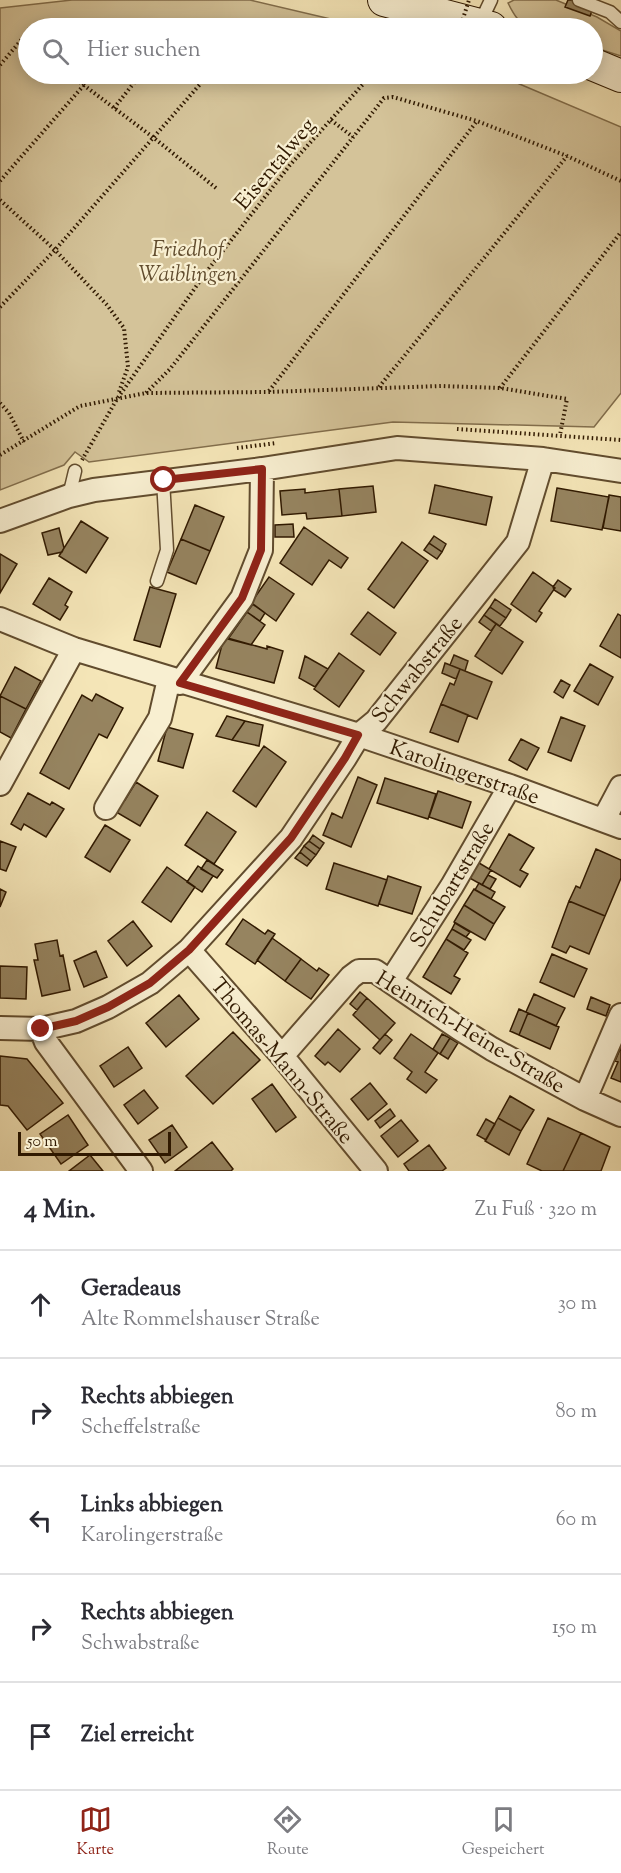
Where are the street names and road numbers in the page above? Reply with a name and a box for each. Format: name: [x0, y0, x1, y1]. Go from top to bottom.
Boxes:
street label: Eisentalweg: [228, 112, 325, 218]
street label: Schwabstraße: [365, 610, 472, 732]
street label: Karolingerstraße: [385, 733, 543, 814]
street label: Schubartstraße: [403, 816, 504, 955]
street label: Heinrich-Heine-Straße: [368, 964, 570, 1103]
street label: Thomas-Mann-Straße: [201, 972, 360, 1152]

